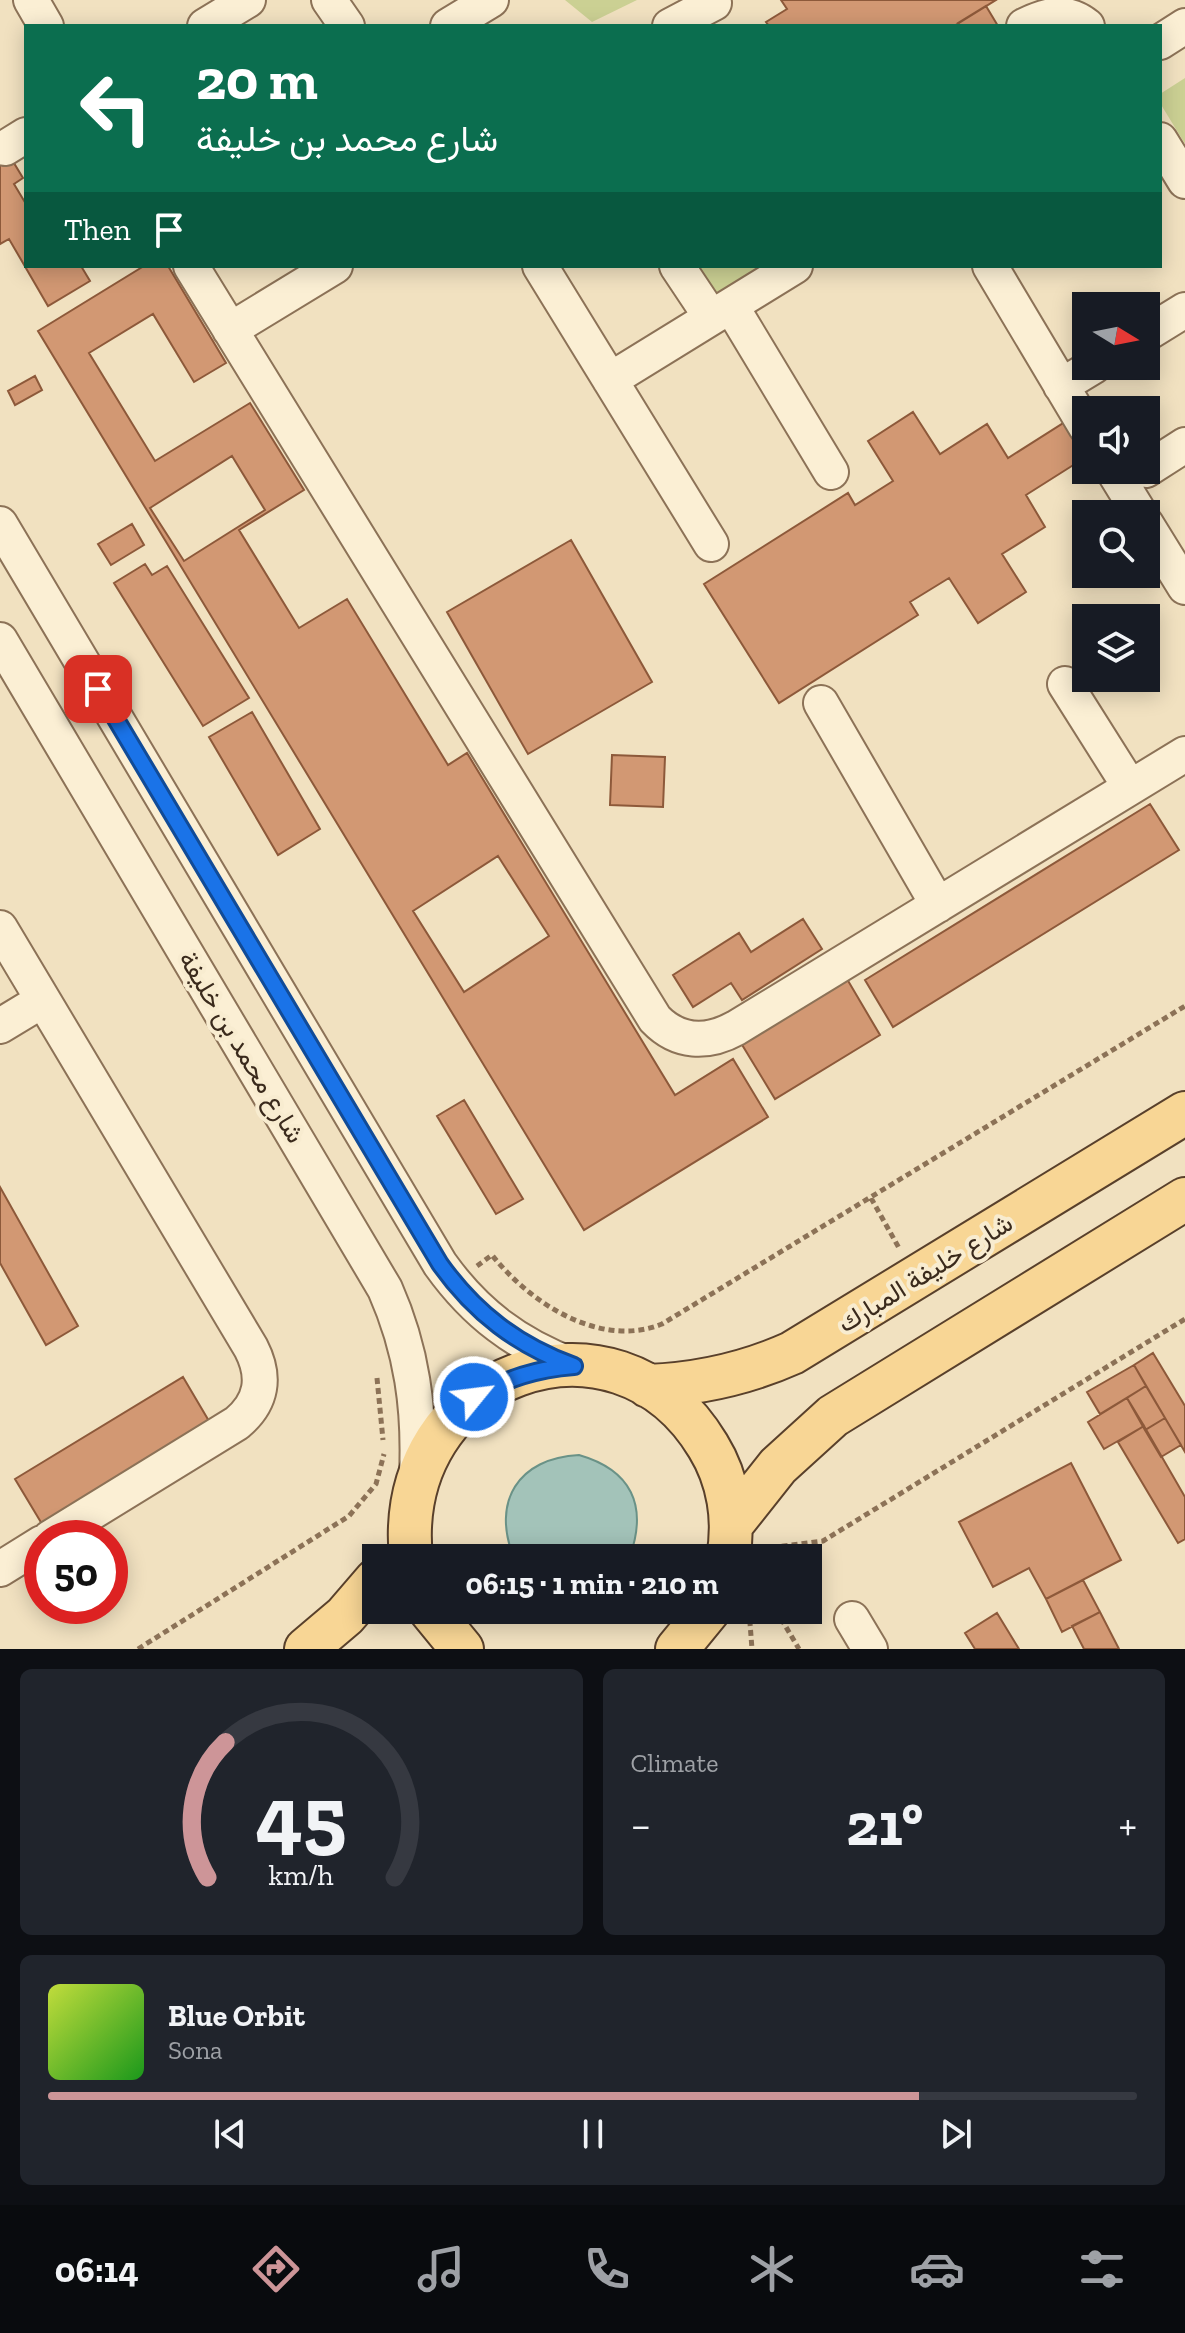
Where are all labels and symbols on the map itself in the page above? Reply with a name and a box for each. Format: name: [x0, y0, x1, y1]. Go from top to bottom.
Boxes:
north arrow: [1072, 292, 1160, 380]
pin: [64, 655, 132, 723]
street label: شارع محمد بن خليفة: [170, 945, 312, 1150]
street label: شارع خليفة المبارك: [832, 1206, 1019, 1341]
position arrow: [432, 1355, 516, 1439]
speed limit sign: 50: [24, 1520, 128, 1624]

